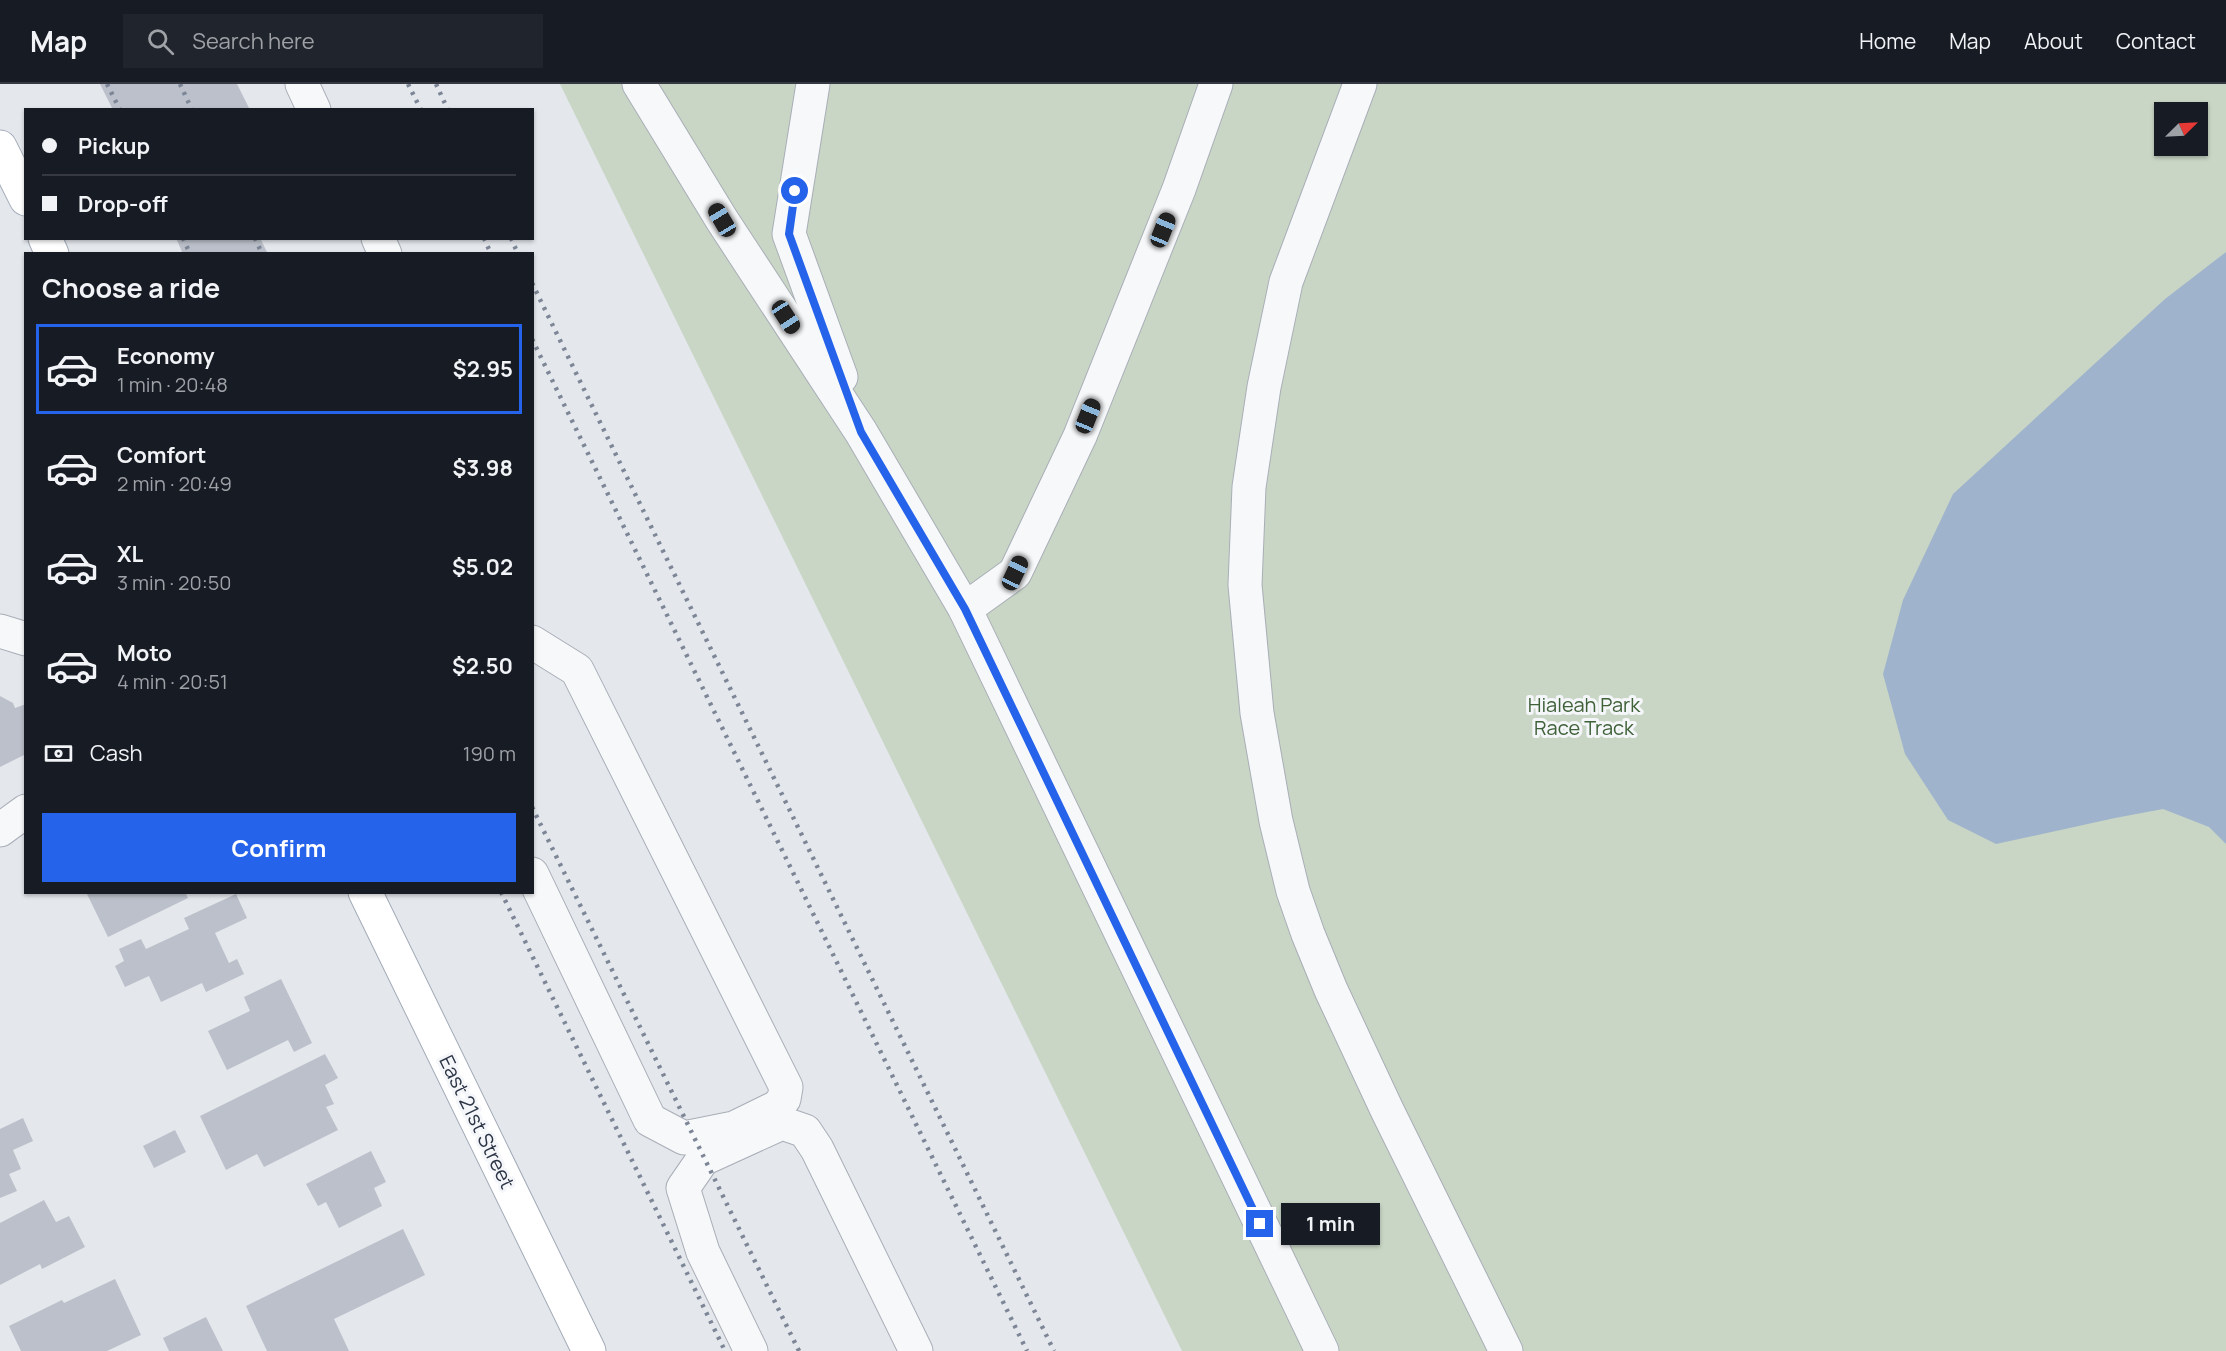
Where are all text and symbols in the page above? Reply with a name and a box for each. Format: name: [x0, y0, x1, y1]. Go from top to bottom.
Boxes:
search box: [123, 14, 543, 68]
text: Map: [30, 22, 87, 60]
icon: search: [144, 25, 177, 58]
text: Search here: [192, 26, 315, 56]
text: Home: [1859, 27, 1916, 55]
text: Map: [1949, 27, 1991, 55]
text: About: [2024, 27, 2083, 55]
text: Contact: [2116, 27, 2196, 55]
north arrow: [2154, 102, 2208, 156]
map controls: [2154, 102, 2208, 156]
text: Pickup: [78, 131, 150, 161]
route start: [781, 177, 808, 204]
text: Drop-off: [78, 189, 168, 219]
car: [705, 200, 739, 240]
car: [1148, 210, 1178, 250]
text: Choose a ride: [42, 269, 220, 306]
car: [769, 297, 803, 337]
text: Economy: [117, 341, 215, 371]
icon: car: [45, 342, 99, 396]
text: $2.95: [453, 354, 513, 384]
text: 1 min · 20:48: [117, 371, 228, 398]
car: [1073, 396, 1103, 436]
text: Comfort: [117, 440, 206, 470]
icon: car: [45, 441, 99, 495]
text: $3.98: [453, 453, 513, 483]
text: 2 min · 20:49: [117, 470, 232, 497]
text: XL: [117, 539, 143, 569]
icon: car: [45, 540, 99, 594]
text: $5.02: [452, 552, 513, 582]
car: [999, 553, 1031, 593]
text: 3 min · 20:50: [117, 569, 231, 596]
text: Moto: [117, 638, 172, 668]
icon: car: [45, 639, 99, 693]
text: $2.50: [452, 651, 513, 681]
text: 4 min · 20:51: [117, 668, 228, 695]
park label: Hialeah Park Race Track: [1528, 691, 1641, 741]
icon: cash: [42, 737, 75, 770]
text: Cash: [90, 738, 143, 768]
text: 190 m: [463, 740, 516, 767]
button: Confirm: [42, 813, 516, 882]
street label: East 21st Street: [433, 1050, 521, 1193]
callout: 1 min: [1281, 1203, 1380, 1245]
route end: [1246, 1210, 1273, 1237]
text: 1 min: [1306, 1210, 1355, 1237]

